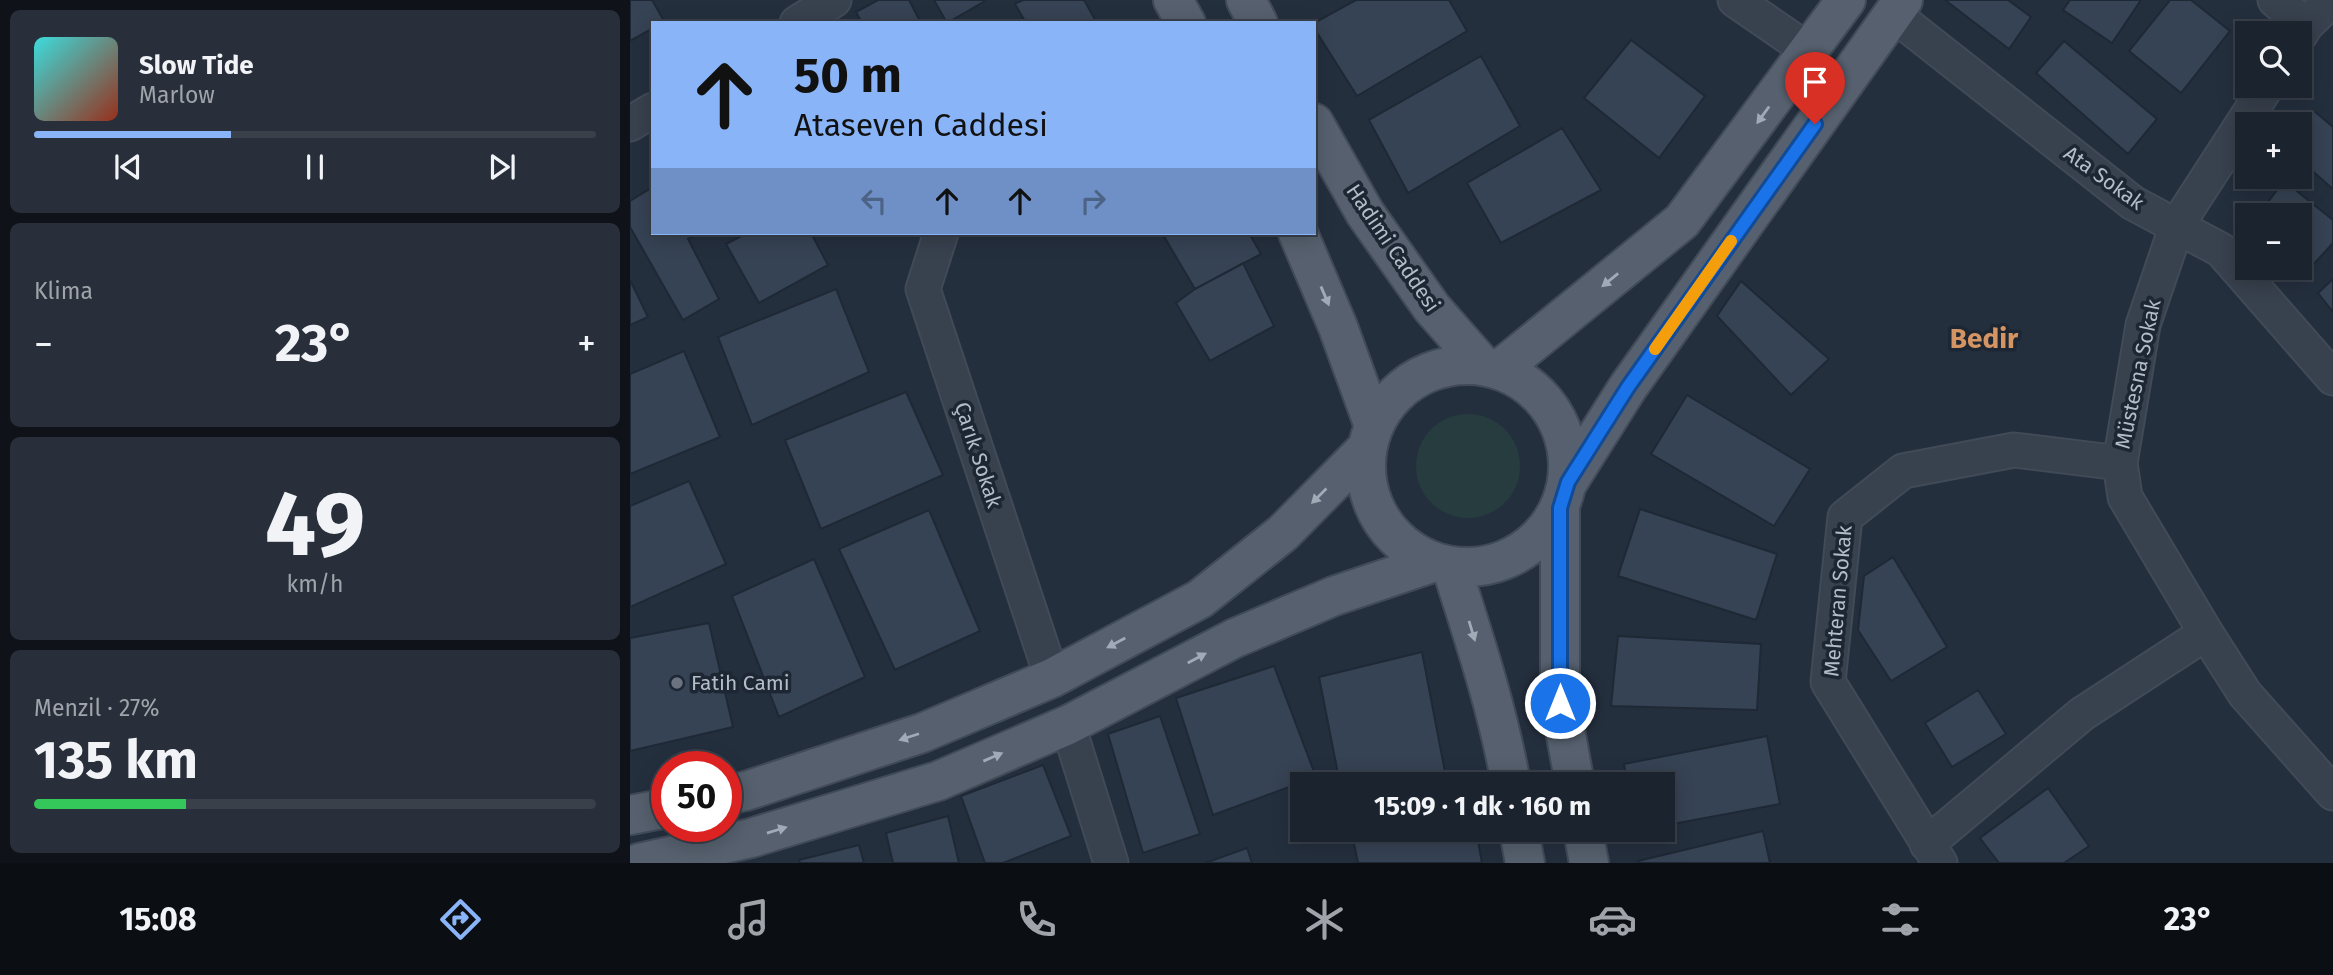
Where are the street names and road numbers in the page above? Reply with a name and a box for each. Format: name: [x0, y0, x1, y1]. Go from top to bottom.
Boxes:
street label: Ata Sokak: [2059, 140, 2149, 216]
street label: Hadimi Caddesi: [1341, 179, 1445, 317]
street label: Müstesna Sokak: [2109, 296, 2167, 451]
street label: Çarık Sokak: [949, 399, 1007, 511]
street label: Mehteran Sokak: [1818, 524, 1858, 678]

